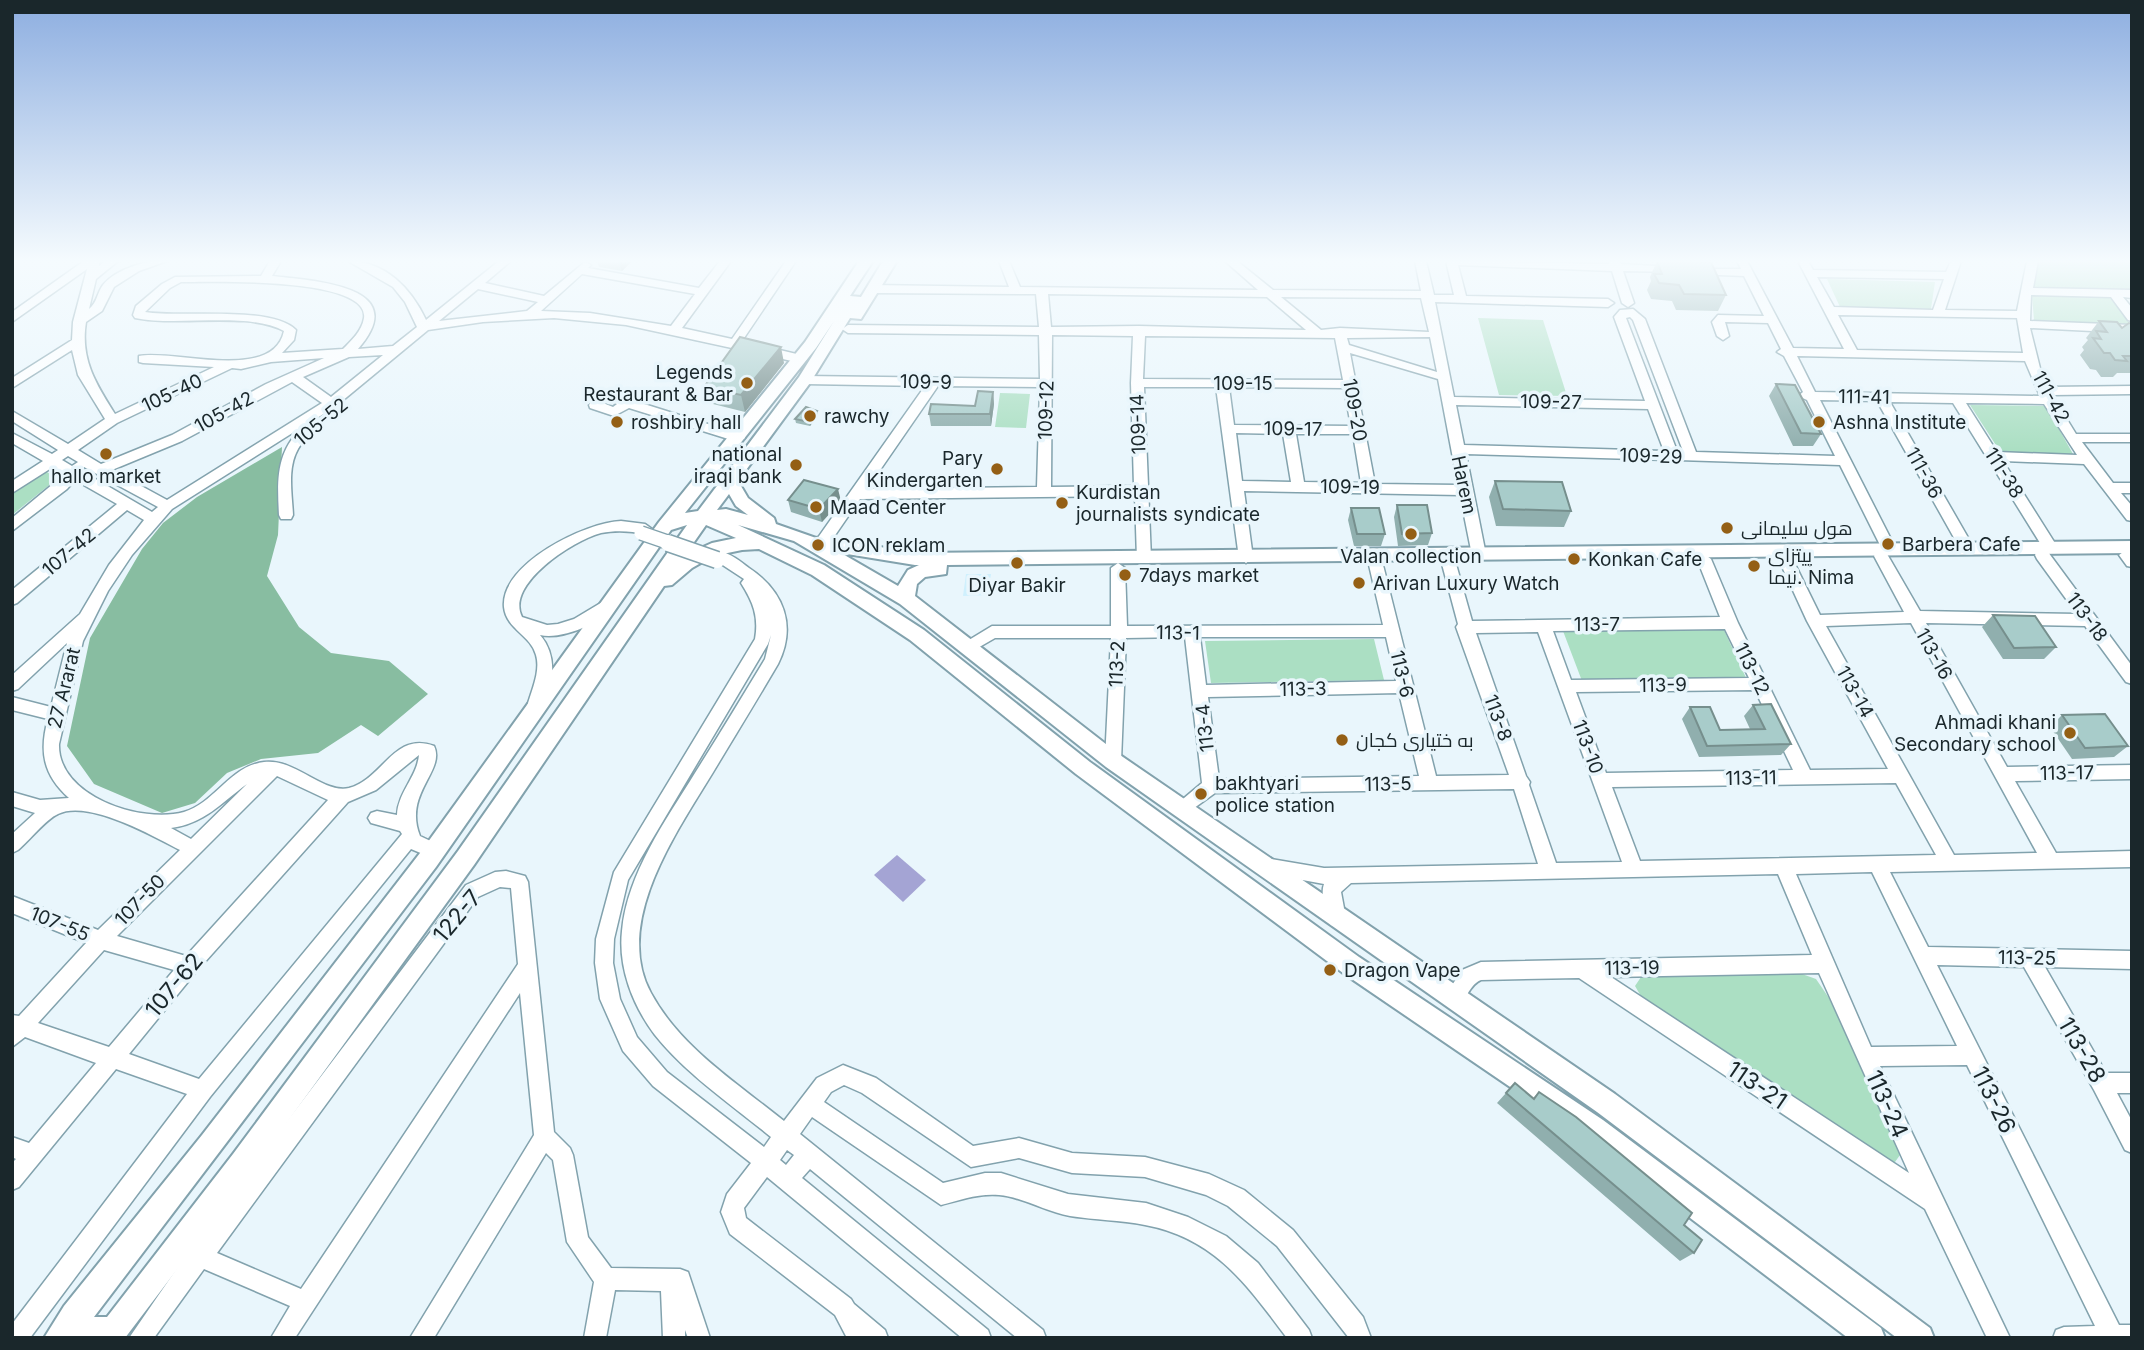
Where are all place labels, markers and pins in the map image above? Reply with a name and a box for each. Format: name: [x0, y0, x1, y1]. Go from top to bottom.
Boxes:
place label: Legends Restaurant & Bar: [583, 361, 733, 406]
marker: Legends Restaurant & Bar: [739, 375, 755, 391]
place label: rawchy: [824, 405, 890, 428]
marker: rawchy: [802, 408, 818, 424]
place label: roshbiry hall: [631, 411, 741, 434]
place label: Ashna Institute: [1833, 411, 1966, 434]
marker: roshbiry hall: [609, 414, 625, 430]
marker: Ashna Institute: [1811, 414, 1827, 430]
place label: national iraqi bank: [694, 443, 783, 488]
marker: hallo market: [98, 446, 114, 462]
place label: Pary Kindergarten: [866, 447, 983, 492]
marker: national iraqi bank: [788, 457, 804, 473]
marker: Pary Kindergarten: [989, 461, 1005, 477]
place label: hallo market: [51, 465, 161, 488]
place label: Kurdistan journalists syndicate: [1075, 481, 1260, 526]
marker: Kurdistan journalists syndicate: [1054, 495, 1070, 511]
place label: Maad Center: [830, 496, 946, 519]
marker: Maad Center: [808, 499, 824, 515]
place label: هول سليمانى: [1741, 517, 1853, 540]
marker: هول سليمانى: [1719, 520, 1735, 536]
marker: Valan collection: [1403, 526, 1419, 542]
place label: Barbera Cafe: [1902, 533, 2021, 556]
place label: ICON reklam: [832, 534, 945, 557]
marker: Barbera Cafe: [1880, 536, 1896, 552]
marker: ICON reklam: [810, 537, 826, 553]
place label: پیتزای نیما. Nima: [1768, 544, 1854, 589]
place label: Valan collection: [1340, 545, 1482, 568]
place label: Konkan Cafe: [1588, 548, 1702, 571]
marker: Konkan Cafe: [1566, 551, 1582, 567]
marker: Diyar Bakir: [1009, 555, 1025, 571]
marker: پیتزای نیما. Nima: [1746, 558, 1762, 574]
place label: 7days market: [1139, 564, 1259, 587]
marker: 7days market: [1117, 567, 1133, 583]
place label: Arivan Luxury Watch: [1373, 572, 1560, 595]
place label: Diyar Bakir: [968, 574, 1066, 597]
marker: Arivan Luxury Watch: [1351, 575, 1367, 591]
place label: Ahmadi khani Secondary school: [1894, 711, 2056, 756]
marker: Ahmadi khani Secondary school: [2062, 725, 2078, 741]
place label: به ختيارى كجان: [1356, 729, 1474, 752]
marker: به ختيارى كجان: [1334, 732, 1350, 748]
place label: bakhtyari police station: [1215, 772, 1335, 817]
marker: bakhtyari police station: [1193, 786, 1209, 802]
place label: Dragon Vape: [1344, 959, 1461, 982]
marker: Dragon Vape: [1322, 962, 1338, 978]

